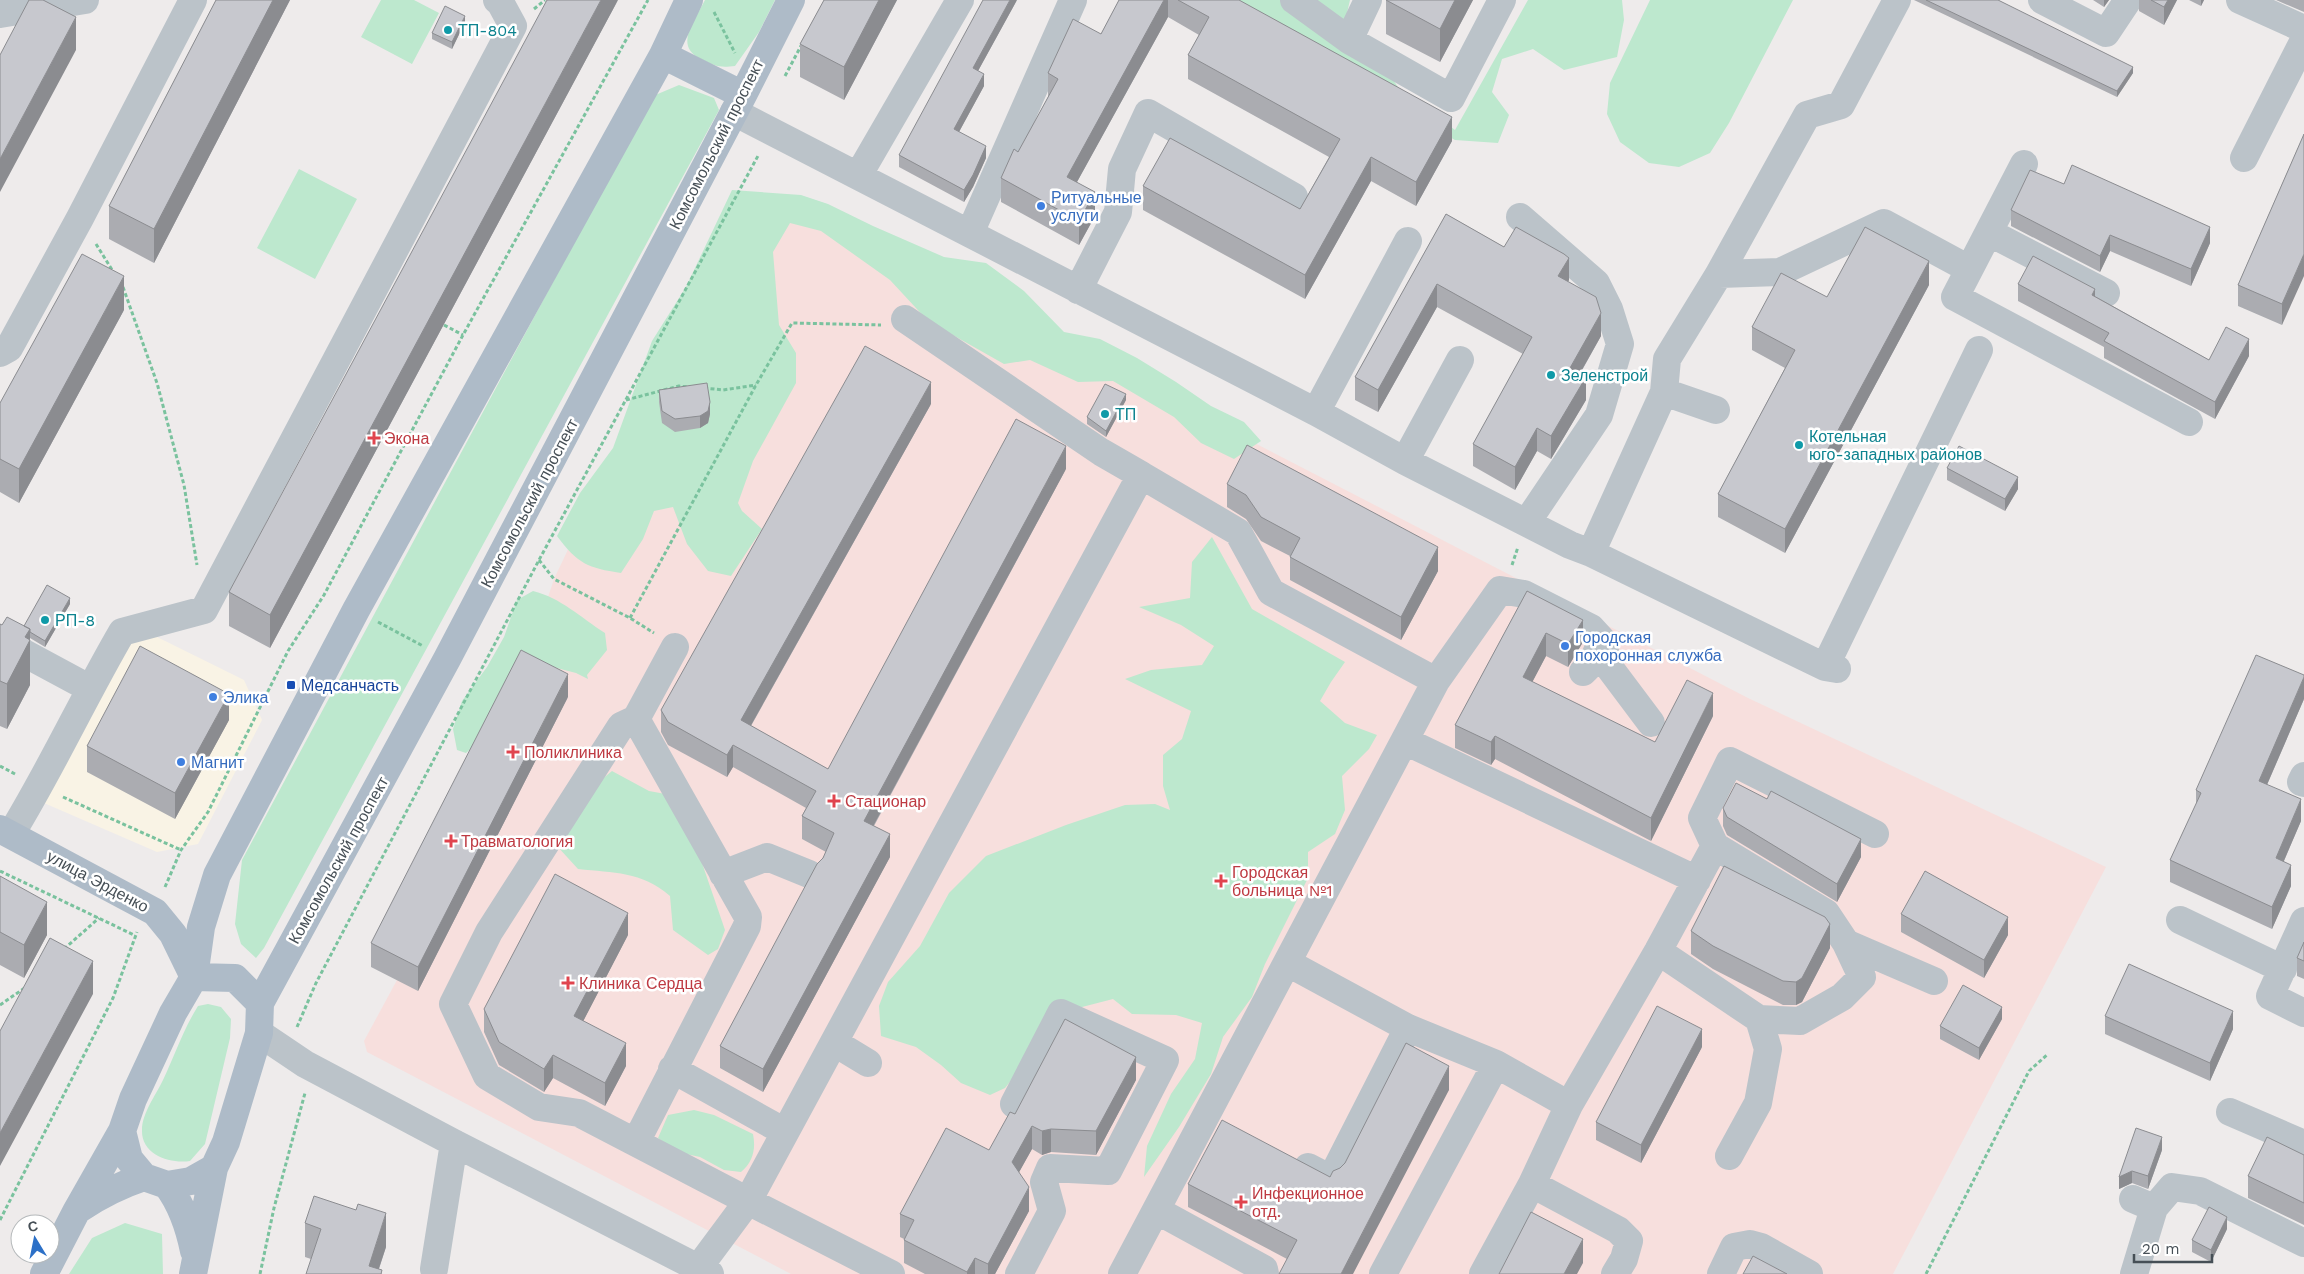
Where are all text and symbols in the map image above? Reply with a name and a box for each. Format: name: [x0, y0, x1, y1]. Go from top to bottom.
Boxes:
place label: ТП-804: [458, 21, 517, 40]
marker: ТП-804: [442, 24, 454, 36]
street label: Комсомольский проспект: [665, 55, 768, 232]
place label: Ритуальные услуги: [1051, 188, 1142, 225]
marker: Ритуальные услуги: [1035, 200, 1047, 212]
place label: Зеленстрой: [1561, 366, 1648, 385]
marker: Зеленстрой: [1545, 369, 1557, 381]
place label: ТП: [1115, 405, 1136, 424]
marker: ТП: [1099, 408, 1111, 420]
street label: Комсомольский проспект: [477, 415, 582, 591]
place label: Котельная юго-западных районов: [1809, 427, 1982, 464]
place label: Экона: [384, 429, 429, 448]
marker: Экона: [368, 432, 380, 444]
marker: Котельная юго-западных районов: [1793, 439, 1805, 451]
place label: РП-8: [55, 611, 95, 630]
marker: РП-8: [39, 614, 51, 626]
place label: Городская похоронная служба: [1575, 628, 1722, 665]
marker: Городская похоронная служба: [1559, 640, 1571, 652]
place label: Медсанчасть: [301, 676, 399, 695]
marker: Медсанчасть: [285, 679, 297, 691]
place label: Элика: [223, 688, 269, 707]
marker: Элика: [207, 691, 219, 703]
place label: Поликлиника: [524, 743, 622, 762]
marker: Поликлиника: [506, 745, 520, 759]
place label: Магнит: [191, 753, 245, 772]
marker: Магнит: [175, 756, 187, 768]
street label: Комсомольский проспект: [284, 773, 393, 947]
place label: Стационар: [845, 792, 926, 811]
marker: Стационар: [827, 794, 841, 808]
place label: Травматология: [461, 832, 573, 851]
marker: Травматология: [445, 835, 457, 847]
street label: улица Эрденко: [44, 847, 152, 916]
place label: Городская больница №1: [1232, 863, 1332, 900]
marker: Городская больница №1: [1214, 874, 1228, 888]
place label: Клиника Сердца: [579, 974, 703, 993]
marker: Клиника Сердца: [561, 976, 575, 990]
place label: Инфекционное отд.: [1252, 1184, 1364, 1221]
marker: Инфекционное отд.: [1234, 1195, 1248, 1209]
north arrow: [10, 1214, 60, 1264]
text: С: [26, 1217, 39, 1235]
scale bar: [2134, 1232, 2212, 1264]
text: 20 m: [2142, 1240, 2180, 1258]

